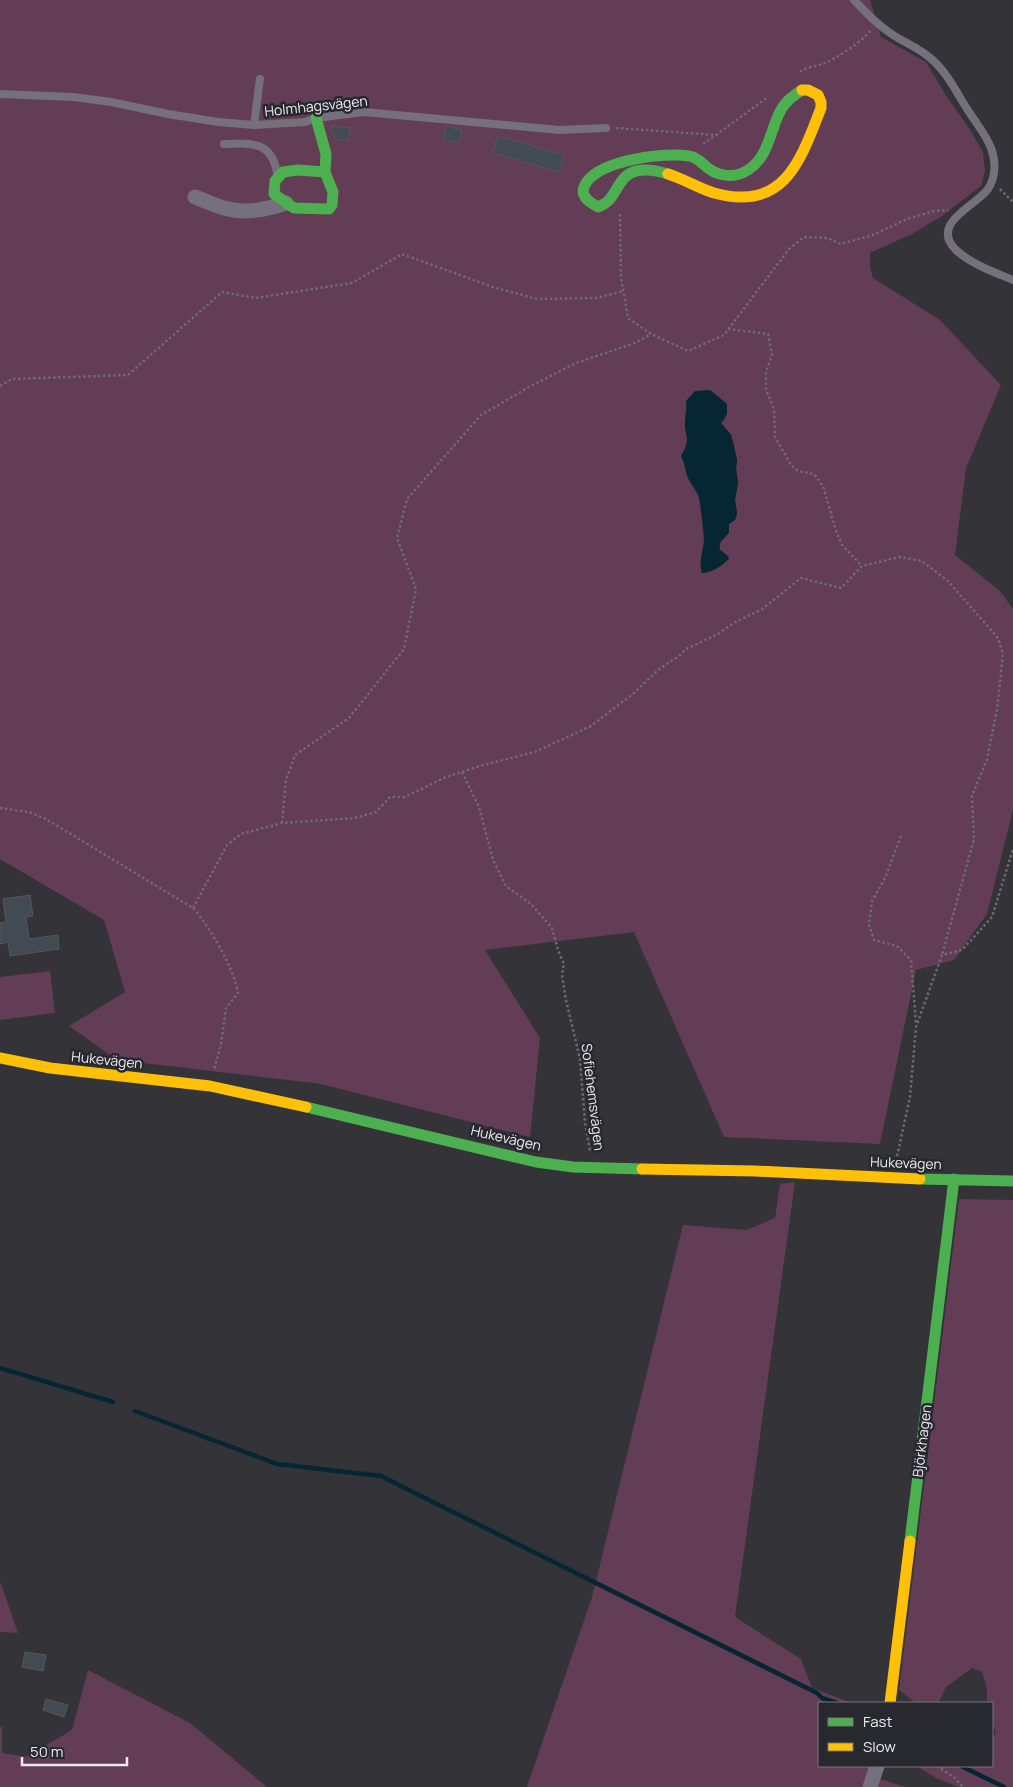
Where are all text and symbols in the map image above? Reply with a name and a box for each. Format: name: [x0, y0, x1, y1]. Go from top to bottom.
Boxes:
street label: Holmhagsvägen: [263, 91, 368, 120]
street label: Sofiehemsvägen: [577, 1042, 609, 1152]
street label: Hukevägen: [70, 1046, 144, 1073]
street label: Hukevägen: [469, 1120, 543, 1155]
street label: Hukevägen: [870, 1152, 942, 1173]
street label: Björkhagen: [908, 1404, 935, 1478]
legend: [818, 1702, 993, 1767]
text: Fast: [863, 1711, 892, 1732]
scale bar: [22, 1734, 128, 1766]
text: Slow: [863, 1736, 896, 1757]
text: 50 m: [30, 1741, 64, 1762]

